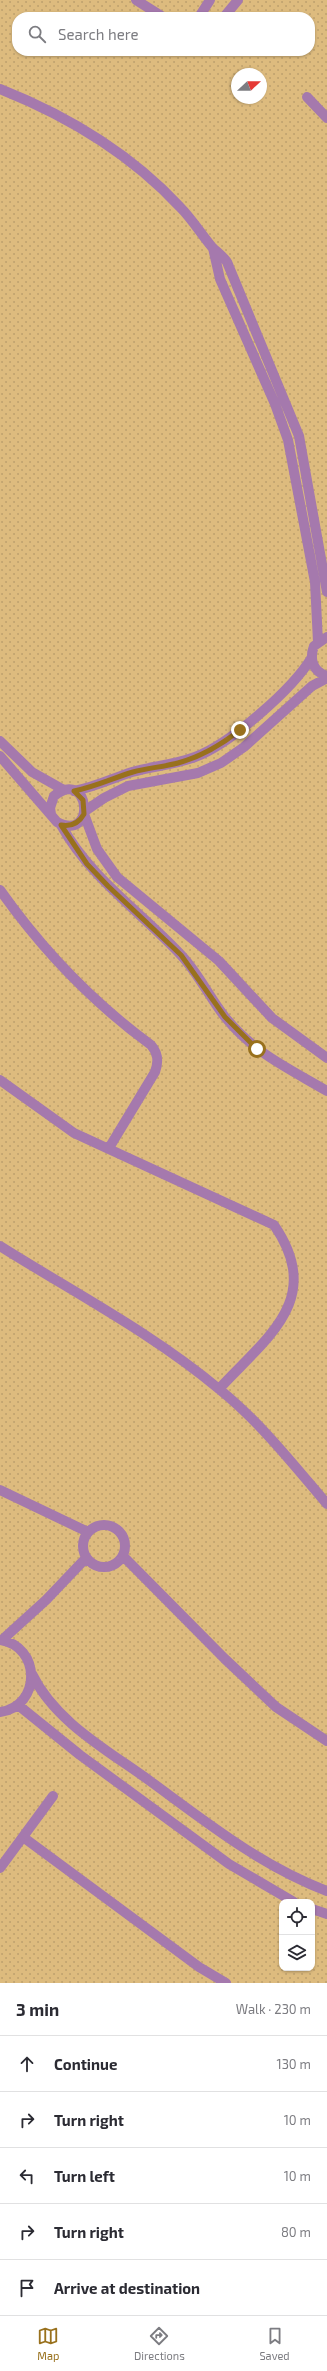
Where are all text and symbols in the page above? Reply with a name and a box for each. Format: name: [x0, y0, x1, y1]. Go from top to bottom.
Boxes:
search box: [12, 12, 315, 56]
icon: search: [26, 23, 48, 45]
text: Search here: [58, 25, 139, 43]
north arrow: [231, 68, 267, 104]
route end: [231, 721, 249, 739]
route start: [248, 1040, 266, 1058]
map controls: [279, 1899, 315, 1971]
button: locate: [279, 1899, 315, 1935]
button: layers: [279, 1935, 315, 1971]
text: 3 min: [16, 1999, 59, 2019]
text: Walk · 230 m: [236, 2001, 311, 2017]
icon: ahead: [16, 2053, 38, 2075]
text: Continue: [54, 2055, 117, 2073]
text: 130 m: [276, 2056, 311, 2072]
icon: right: [16, 2109, 38, 2131]
text: Turn right: [54, 2111, 124, 2129]
text: 10 m: [284, 2112, 311, 2128]
icon: left: [16, 2165, 38, 2187]
text: Turn left: [54, 2167, 115, 2185]
text: 10 m: [284, 2168, 311, 2184]
icon: right: [16, 2221, 38, 2243]
text: Turn right: [54, 2223, 124, 2241]
text: 80 m: [281, 2224, 311, 2240]
icon: arrive: [16, 2277, 38, 2299]
text: Arrive at destination: [54, 2279, 200, 2297]
tab: Map: [37, 2325, 59, 2362]
tab: Directions: [134, 2325, 185, 2362]
tab: Saved: [259, 2325, 290, 2362]

